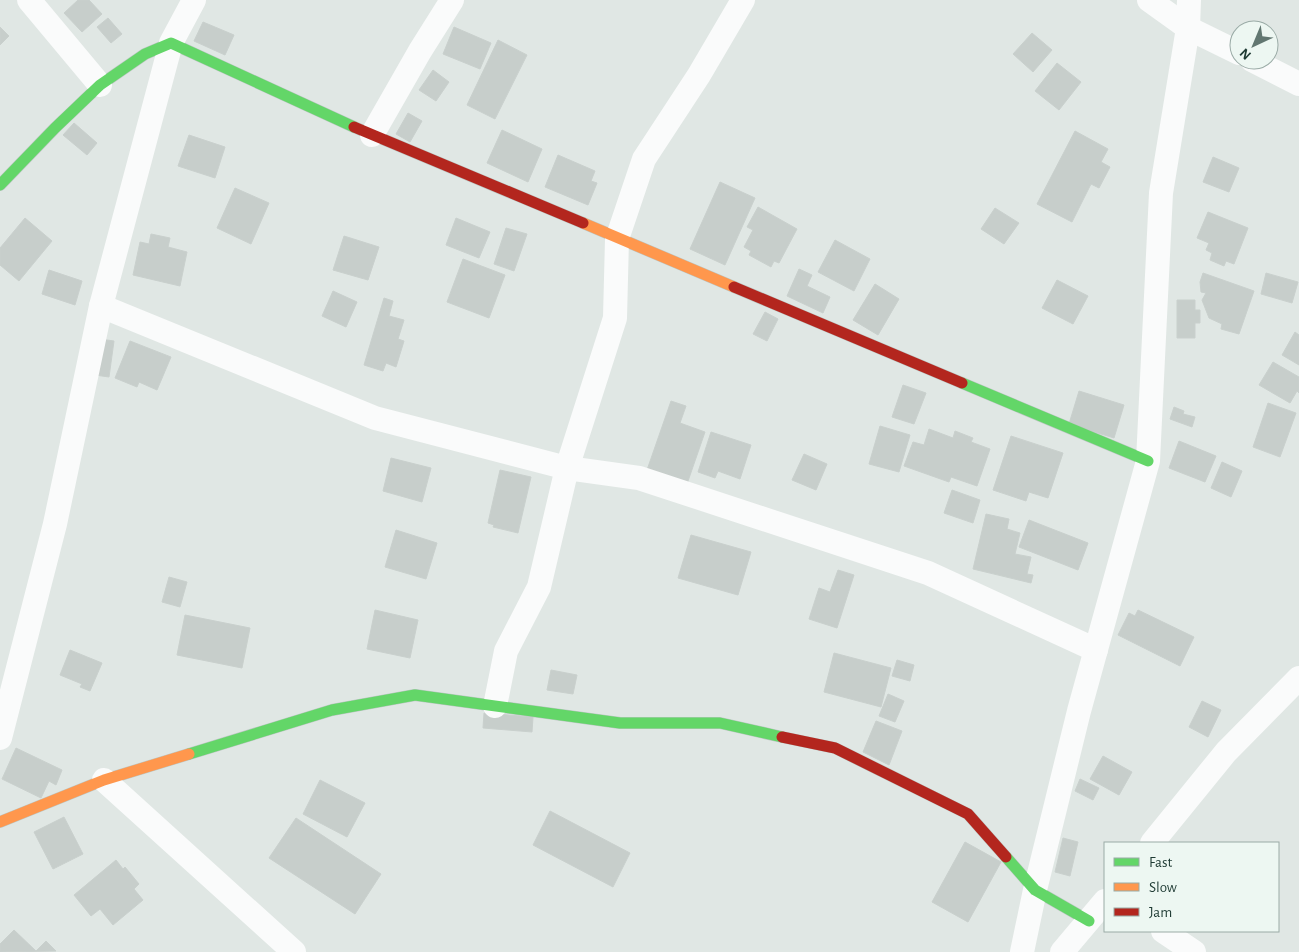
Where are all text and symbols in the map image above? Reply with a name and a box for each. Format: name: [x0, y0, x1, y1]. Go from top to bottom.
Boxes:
north arrow: [1229, 20, 1279, 70]
text: N: [1237, 45, 1254, 62]
legend: [1104, 842, 1279, 932]
text: Fast: [1149, 855, 1173, 870]
text: Slow: [1149, 880, 1177, 895]
text: Jam: [1149, 905, 1172, 920]

